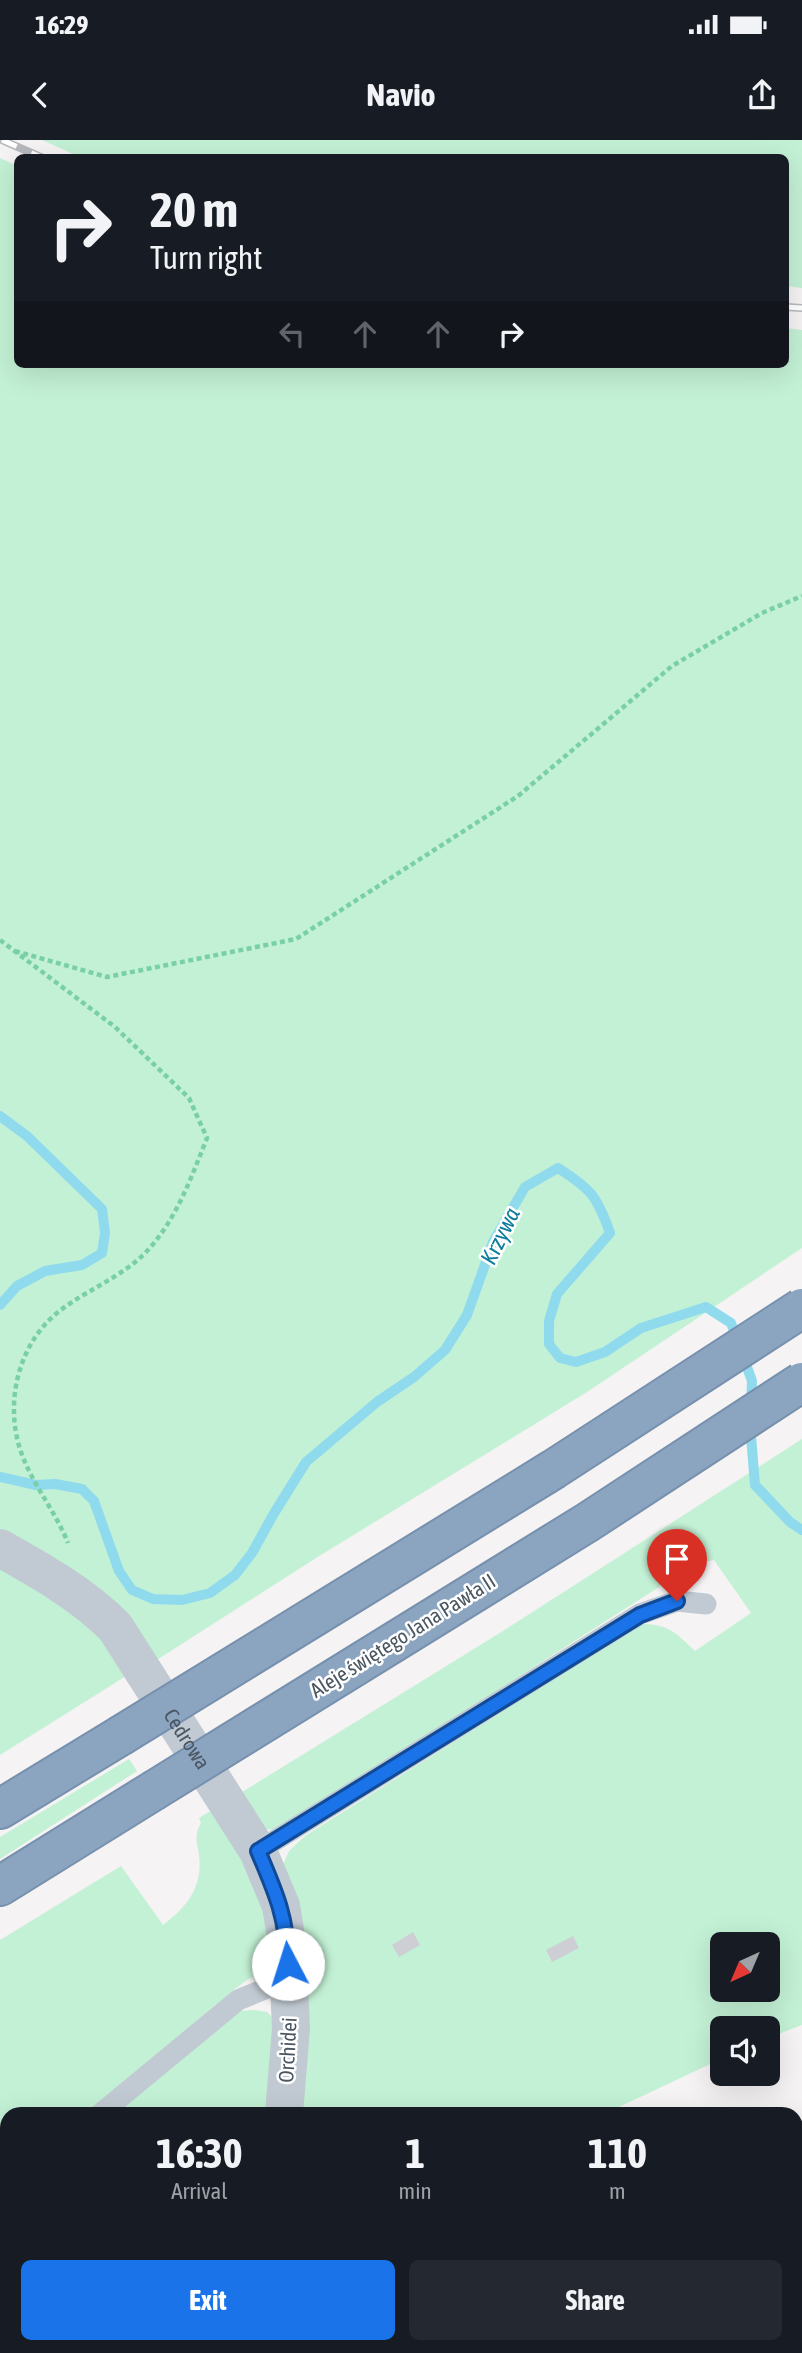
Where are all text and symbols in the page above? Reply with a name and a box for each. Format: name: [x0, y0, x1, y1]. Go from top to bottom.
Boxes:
text: 16:29: [35, 10, 89, 40]
icon: back: [21, 76, 59, 114]
text: Navio: [366, 76, 436, 113]
icon: share: [743, 76, 781, 114]
text: 20 m: [150, 181, 238, 237]
icon: right: [35, 182, 126, 273]
text: Turn right: [150, 239, 263, 276]
icon: left: [273, 315, 311, 353]
icon: ahead: [346, 315, 384, 353]
icon: ahead: [419, 315, 457, 353]
icon: right: [492, 315, 530, 353]
water label: Krzywa: [475, 1203, 525, 1269]
pin: [647, 1529, 707, 1601]
icon: arrive: [658, 1540, 696, 1578]
street label: Aleje świętego Jana Pawła II: [305, 1568, 500, 1702]
street label: Cedrowa: [159, 1704, 216, 1773]
position arrow: [251, 1927, 325, 2001]
north arrow: [710, 1932, 780, 2002]
map controls: [710, 1932, 780, 2086]
button: sound: [710, 2016, 780, 2086]
street label: Orchidei: [273, 2017, 301, 2083]
text: 16:30: [156, 2129, 243, 2177]
text: 1: [405, 2129, 425, 2177]
text: 110: [588, 2129, 647, 2177]
text: Arrival: [171, 2178, 227, 2204]
text: min: [399, 2178, 432, 2204]
text: m: [609, 2178, 626, 2204]
button: Exit: [21, 2260, 395, 2340]
button: Share: [409, 2260, 782, 2340]

